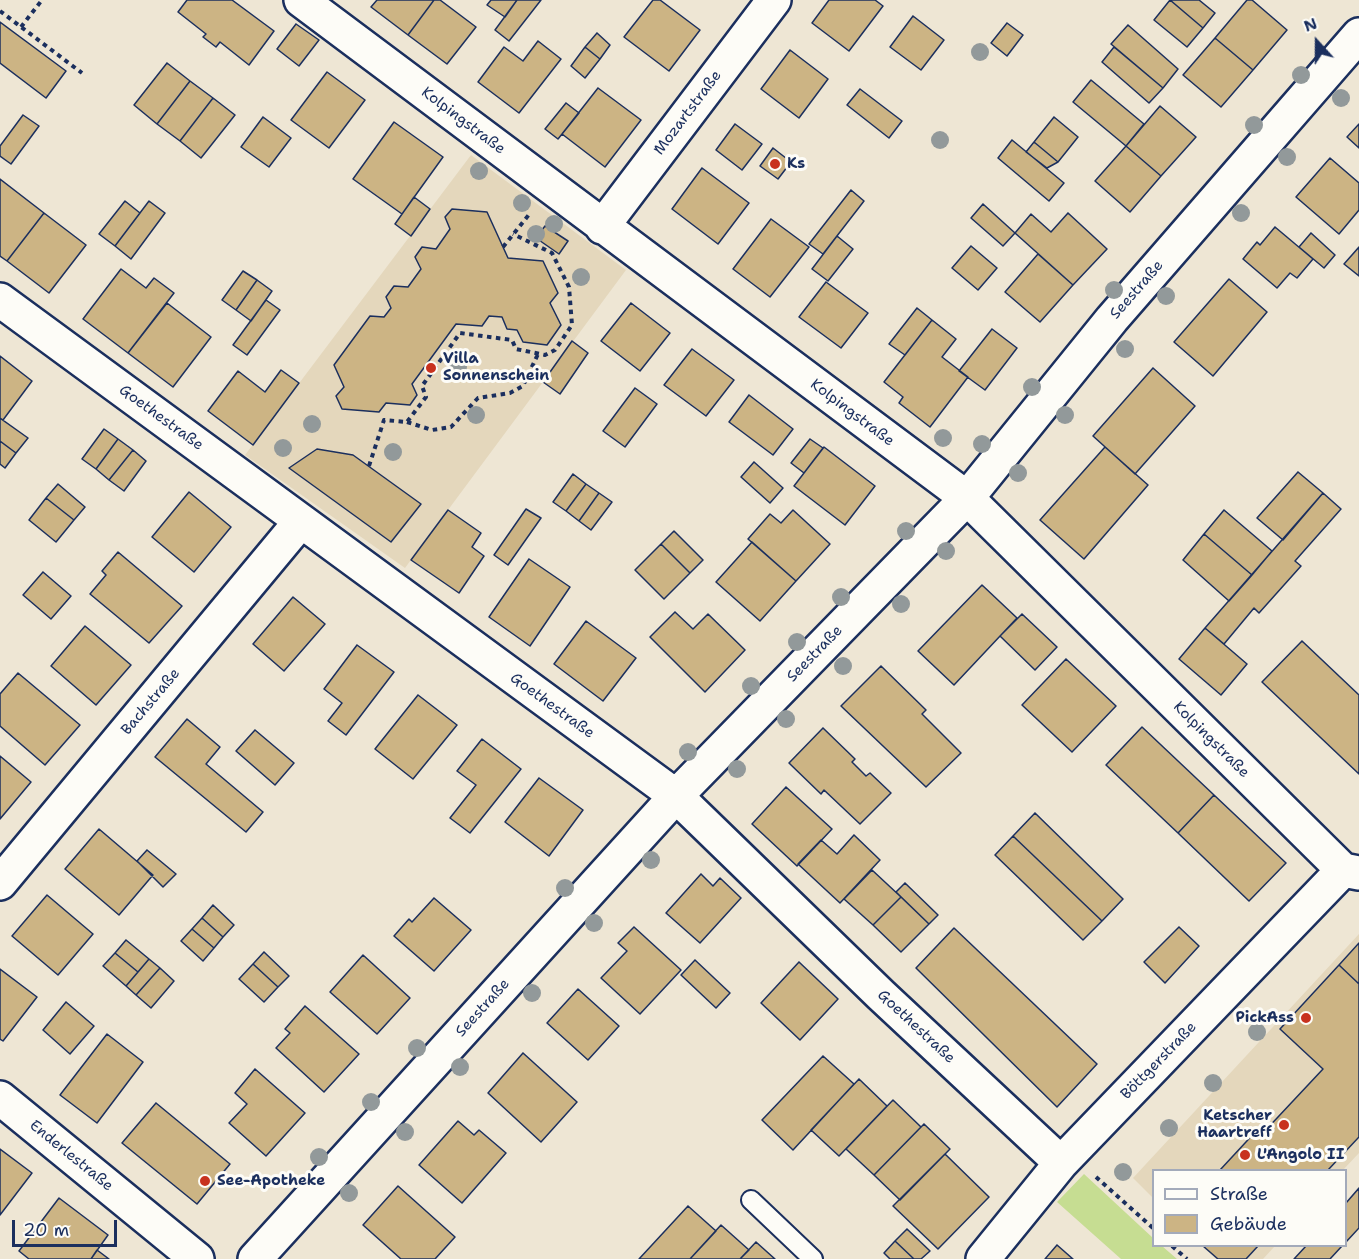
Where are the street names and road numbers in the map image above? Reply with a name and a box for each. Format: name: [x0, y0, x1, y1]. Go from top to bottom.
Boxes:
street label: Mozartstraße: [650, 67, 726, 159]
street label: Kolpingstraße: [418, 84, 508, 158]
street label: Seestraße: [1107, 257, 1167, 323]
street label: Kolpingstraße: [807, 376, 897, 450]
street label: Goethestraße: [115, 381, 207, 455]
street label: Seestraße: [784, 622, 846, 686]
street label: Bachstraße: [118, 665, 184, 739]
street label: Goethestraße: [506, 669, 598, 743]
street label: Kolpingstraße: [1169, 698, 1253, 782]
street label: Seestraße: [452, 975, 514, 1041]
street label: Goethestraße: [873, 986, 959, 1068]
street label: Böttgerstraße: [1117, 1018, 1201, 1104]
street label: Enderlestraße: [26, 1117, 116, 1195]

